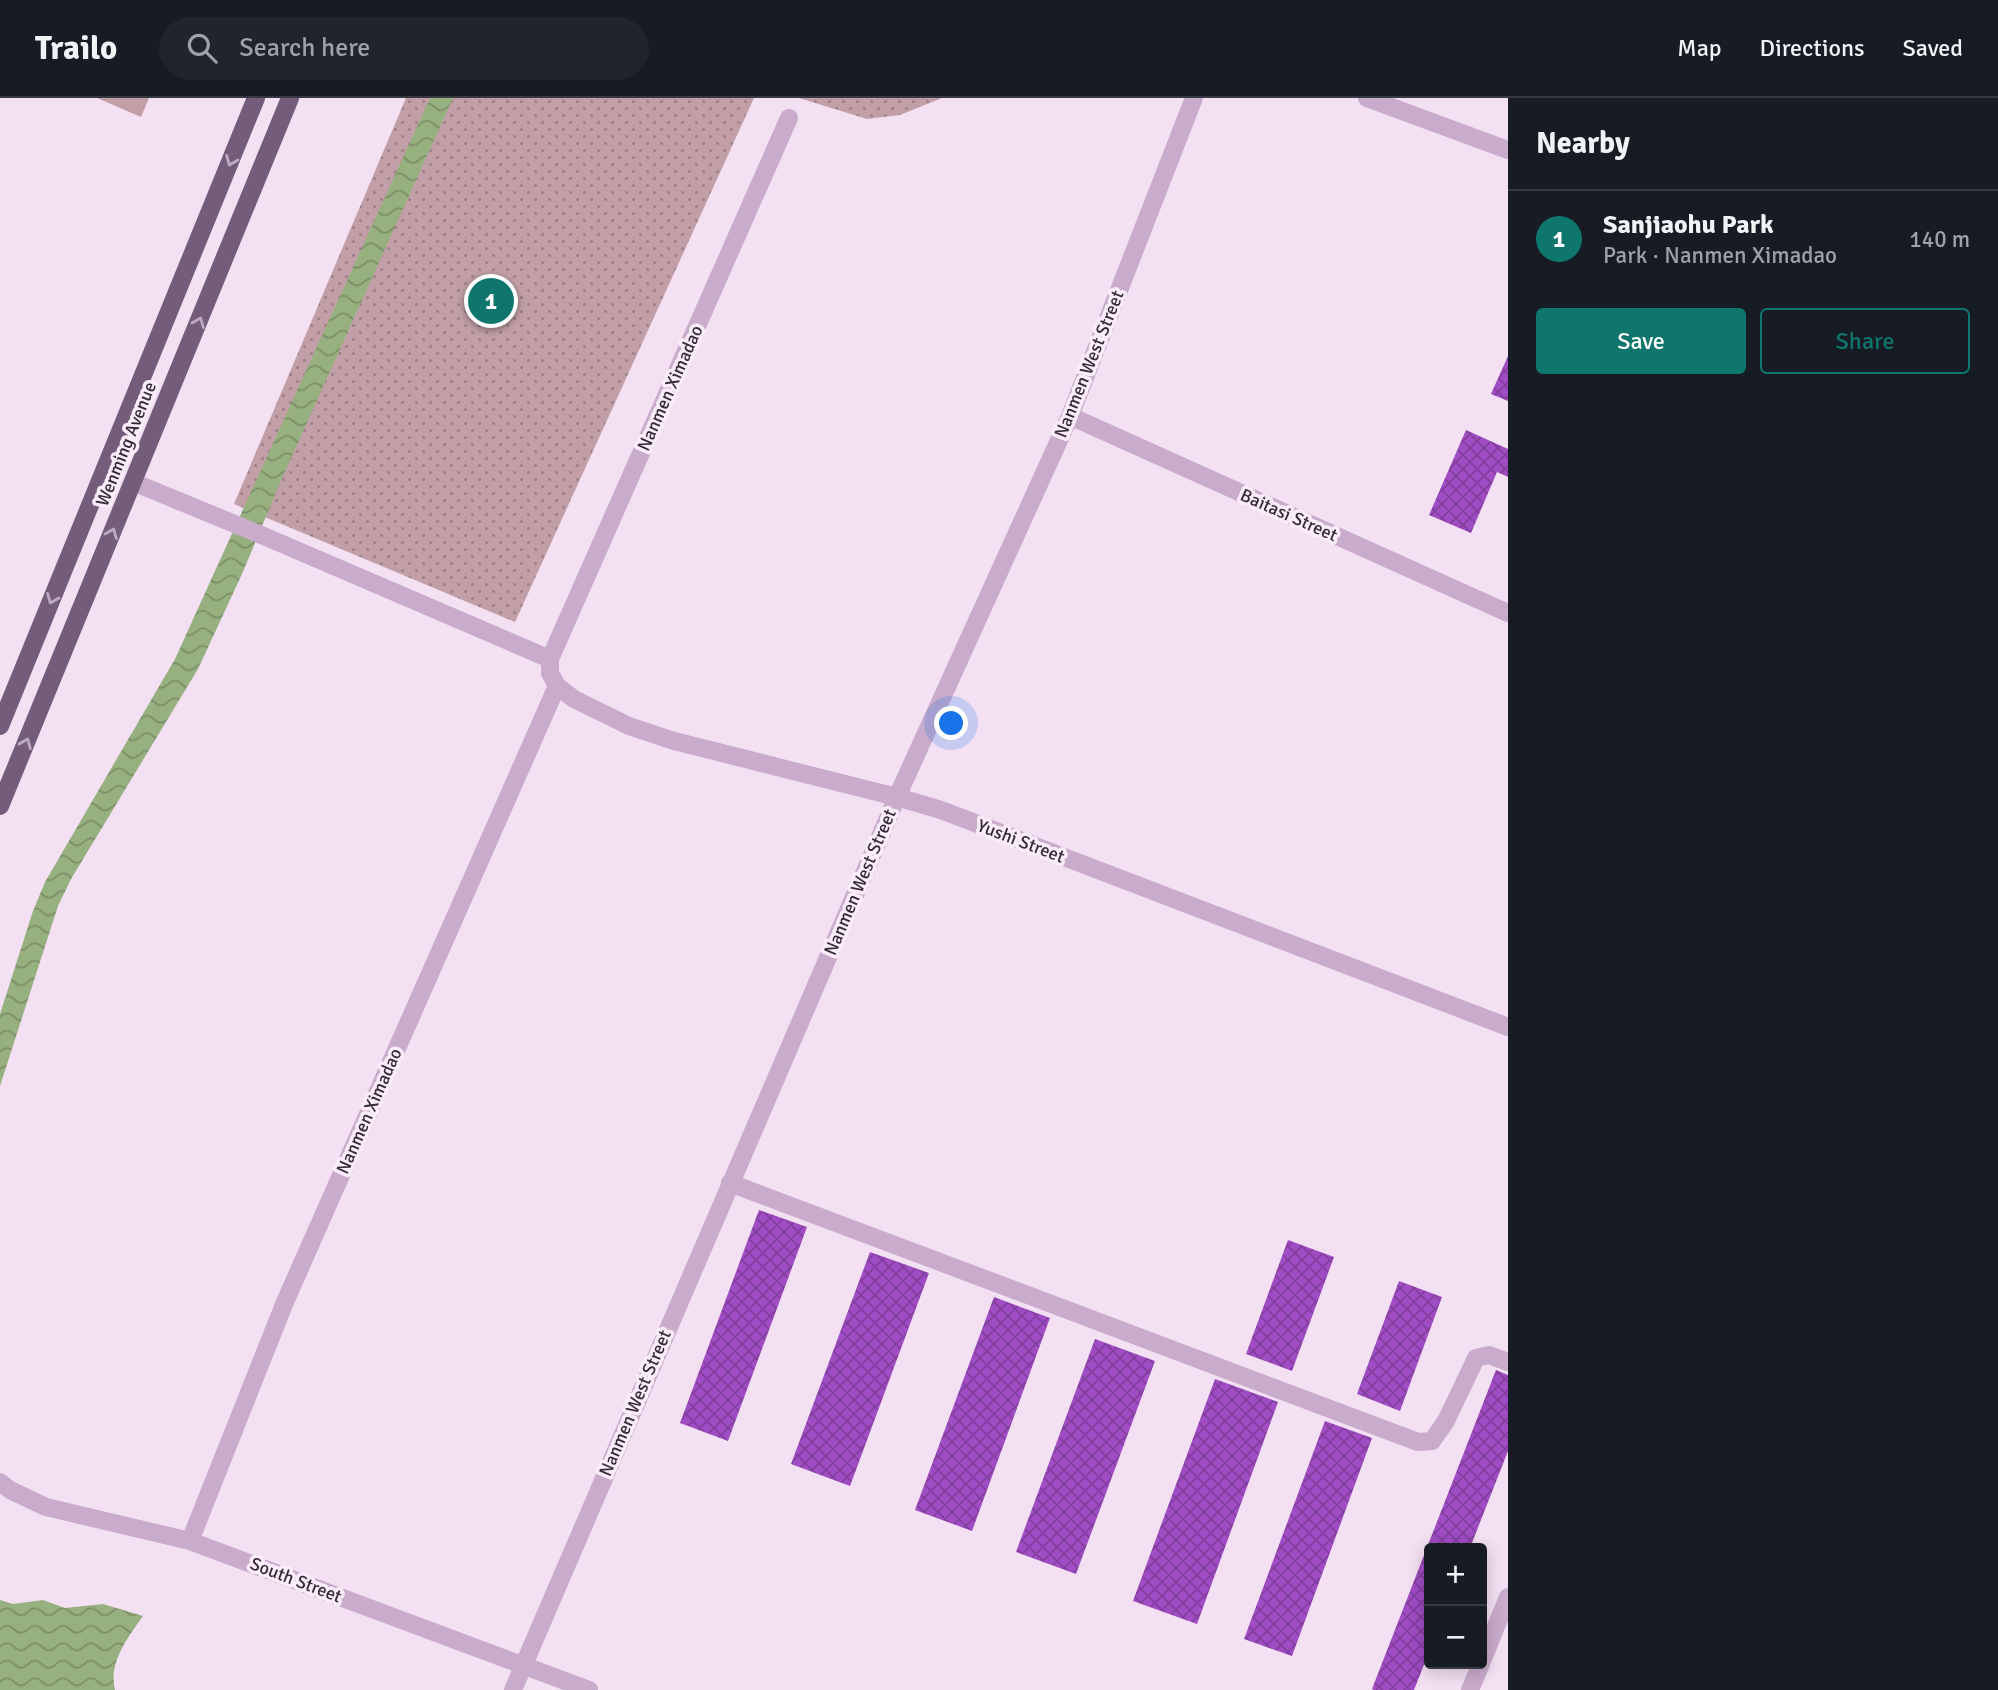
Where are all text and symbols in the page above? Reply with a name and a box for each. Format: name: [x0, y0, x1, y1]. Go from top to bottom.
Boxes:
search box: [159, 17, 649, 80]
text: Trailo: [35, 28, 117, 69]
icon: search: [183, 29, 221, 67]
text: Search here: [239, 32, 370, 64]
text: Map: [1677, 33, 1722, 63]
text: Directions: [1760, 33, 1865, 63]
text: Saved: [1903, 33, 1963, 63]
text: Nearby: [1536, 125, 1630, 162]
one-way arrow: [225, 155, 239, 167]
text: Sanjiaohu Park: [1603, 209, 1774, 241]
text: 1: [1553, 225, 1565, 254]
text: 140 m: [1909, 225, 1970, 254]
text: Park · Nanmen Ximadao: [1603, 241, 1837, 270]
pin: 1: [468, 275, 514, 327]
street label: Nanmen West Street: [1049, 287, 1129, 441]
button: Save: [1536, 308, 1746, 374]
button: Share: [1760, 308, 1970, 374]
one-way arrow: [190, 317, 204, 329]
street label: Nanmen Ximadao: [632, 322, 708, 454]
street label: Wenming Avenue: [91, 379, 161, 509]
street label: Baitasi Street: [1237, 484, 1341, 546]
one-way arrow: [104, 527, 118, 539]
one-way arrow: [47, 592, 61, 604]
your location: [934, 706, 968, 740]
one-way arrow: [18, 738, 32, 751]
street label: Nanmen West Street: [819, 805, 901, 959]
street label: Yushi Street: [974, 814, 1068, 868]
street label: Nanmen Ximadao: [331, 1045, 407, 1177]
street label: Nanmen West Street: [594, 1326, 676, 1480]
map controls: [1424, 1543, 1487, 1669]
button: +: [1424, 1543, 1487, 1606]
street label: South Street: [247, 1552, 345, 1608]
button: −: [1424, 1606, 1487, 1669]

